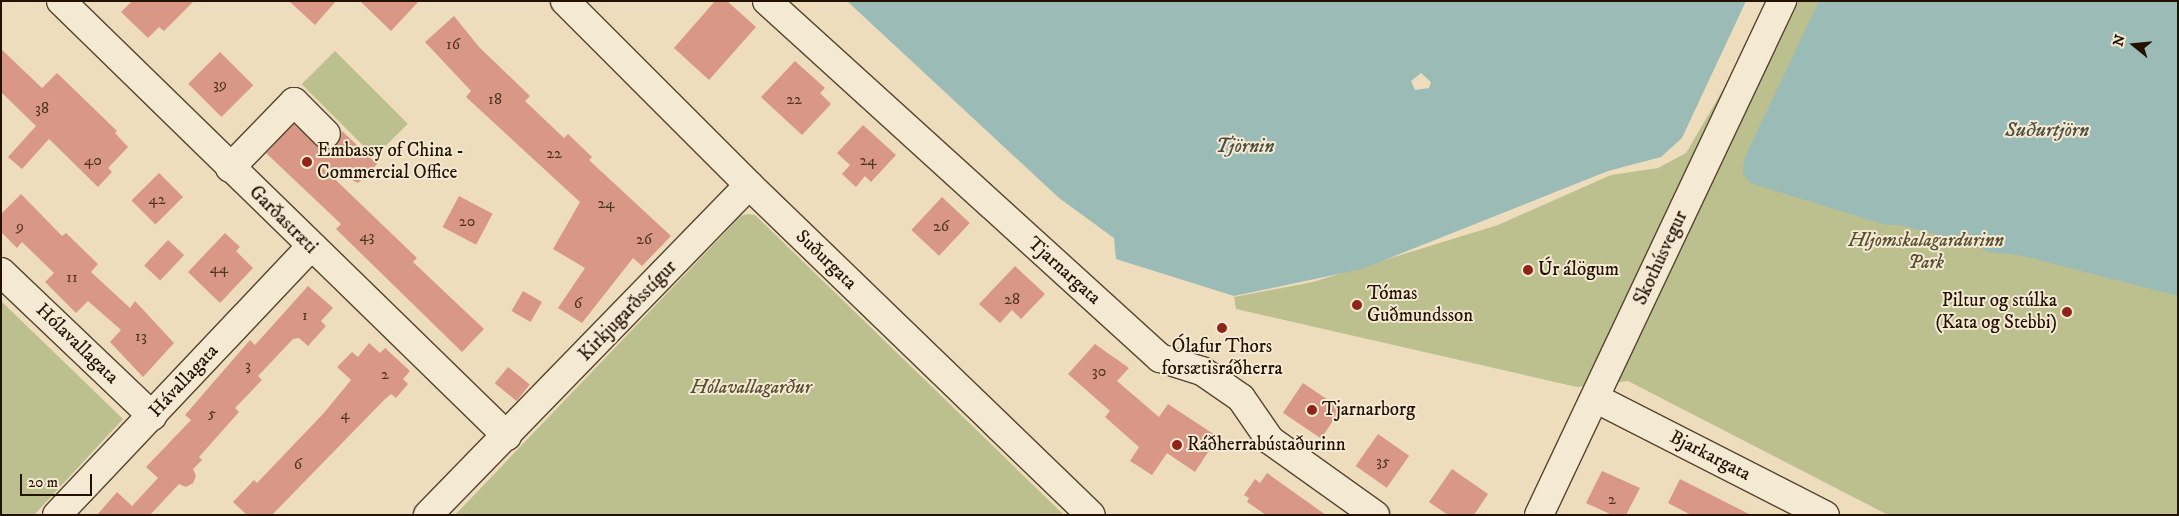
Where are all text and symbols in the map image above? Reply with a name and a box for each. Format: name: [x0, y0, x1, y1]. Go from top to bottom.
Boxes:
north arrow: [2109, 20, 2159, 70]
text: N: [2109, 32, 2130, 49]
house number: 16: [446, 34, 460, 54]
house number: 39: [213, 74, 227, 94]
house number: 18: [488, 89, 502, 109]
house number: 22: [786, 89, 802, 109]
house number: 38: [35, 98, 49, 118]
water label: Suðurtjörn: [2005, 118, 2089, 142]
water label: Tjörnin: [1216, 134, 1274, 158]
place label: Embassy of China - Commercial Office: [317, 140, 464, 184]
house number: 22: [546, 143, 562, 163]
house number: 40: [84, 150, 102, 170]
house number: 24: [859, 150, 877, 170]
marker: Embassy of China - Commercial Office: [301, 156, 313, 168]
street label: Garðastræti: [244, 181, 322, 259]
house number: 42: [148, 189, 166, 209]
house number: 24: [597, 193, 615, 213]
street label: Skothúsvegur: [1629, 207, 1693, 309]
house number: 20: [459, 211, 475, 231]
house number: 9: [16, 216, 24, 236]
house number: 26: [933, 216, 949, 236]
street label: Suðurgata: [791, 225, 861, 295]
house number: 43: [359, 226, 375, 246]
house number: 26: [636, 229, 652, 249]
park label: Hljomskalagardurinn Park: [1848, 230, 2004, 274]
street label: Tjarnargata: [1023, 232, 1105, 310]
street label: Kirkjugarðsstígur: [574, 256, 682, 366]
house number: 44: [210, 258, 228, 278]
place label: Úr álögum: [1538, 259, 1619, 281]
marker: Úr álögum: [1522, 264, 1534, 276]
house number: 11: [66, 267, 78, 287]
place label: Tómas Guðmundsson: [1367, 283, 1473, 327]
house number: 28: [1004, 289, 1020, 309]
place label: Piltur og stúlka (Kata og Stebbi): [1936, 290, 2057, 334]
house number: 6: [574, 293, 582, 313]
street label: Hólavallagata: [31, 299, 123, 389]
marker: Tómas Guðmundsson: [1351, 299, 1363, 311]
house number: 1: [302, 305, 308, 325]
marker: Piltur og stúlka (Kata og Stebbi): [2061, 306, 2073, 318]
marker: Ólafur Thors forsætisráðherra: [1216, 322, 1228, 334]
house number: 13: [135, 326, 147, 346]
place label: Ólafur Thors forsætisráðherra: [1161, 336, 1283, 380]
street label: Hávallagata: [145, 340, 223, 422]
house number: 3: [245, 355, 251, 375]
house number: 30: [1092, 361, 1106, 381]
house number: 2: [381, 364, 389, 384]
park label: Hólavallagarður: [691, 377, 811, 399]
place label: Tjarnarborg: [1322, 399, 1415, 421]
house number: 5: [208, 403, 216, 423]
house number: 4: [340, 404, 350, 424]
marker: Tjarnarborg: [1306, 404, 1318, 416]
street label: Bjarkargata: [1666, 426, 1754, 486]
place label: Ráðherrabústaðurinn: [1187, 434, 1346, 456]
marker: Ráðherrabústaðurinn: [1171, 439, 1183, 451]
house number: 35: [1376, 451, 1390, 471]
house number: 6: [294, 454, 302, 474]
scale bar: [22, 464, 95, 496]
text: 20 m: [28, 473, 58, 492]
house number: 2: [1608, 489, 1616, 509]

